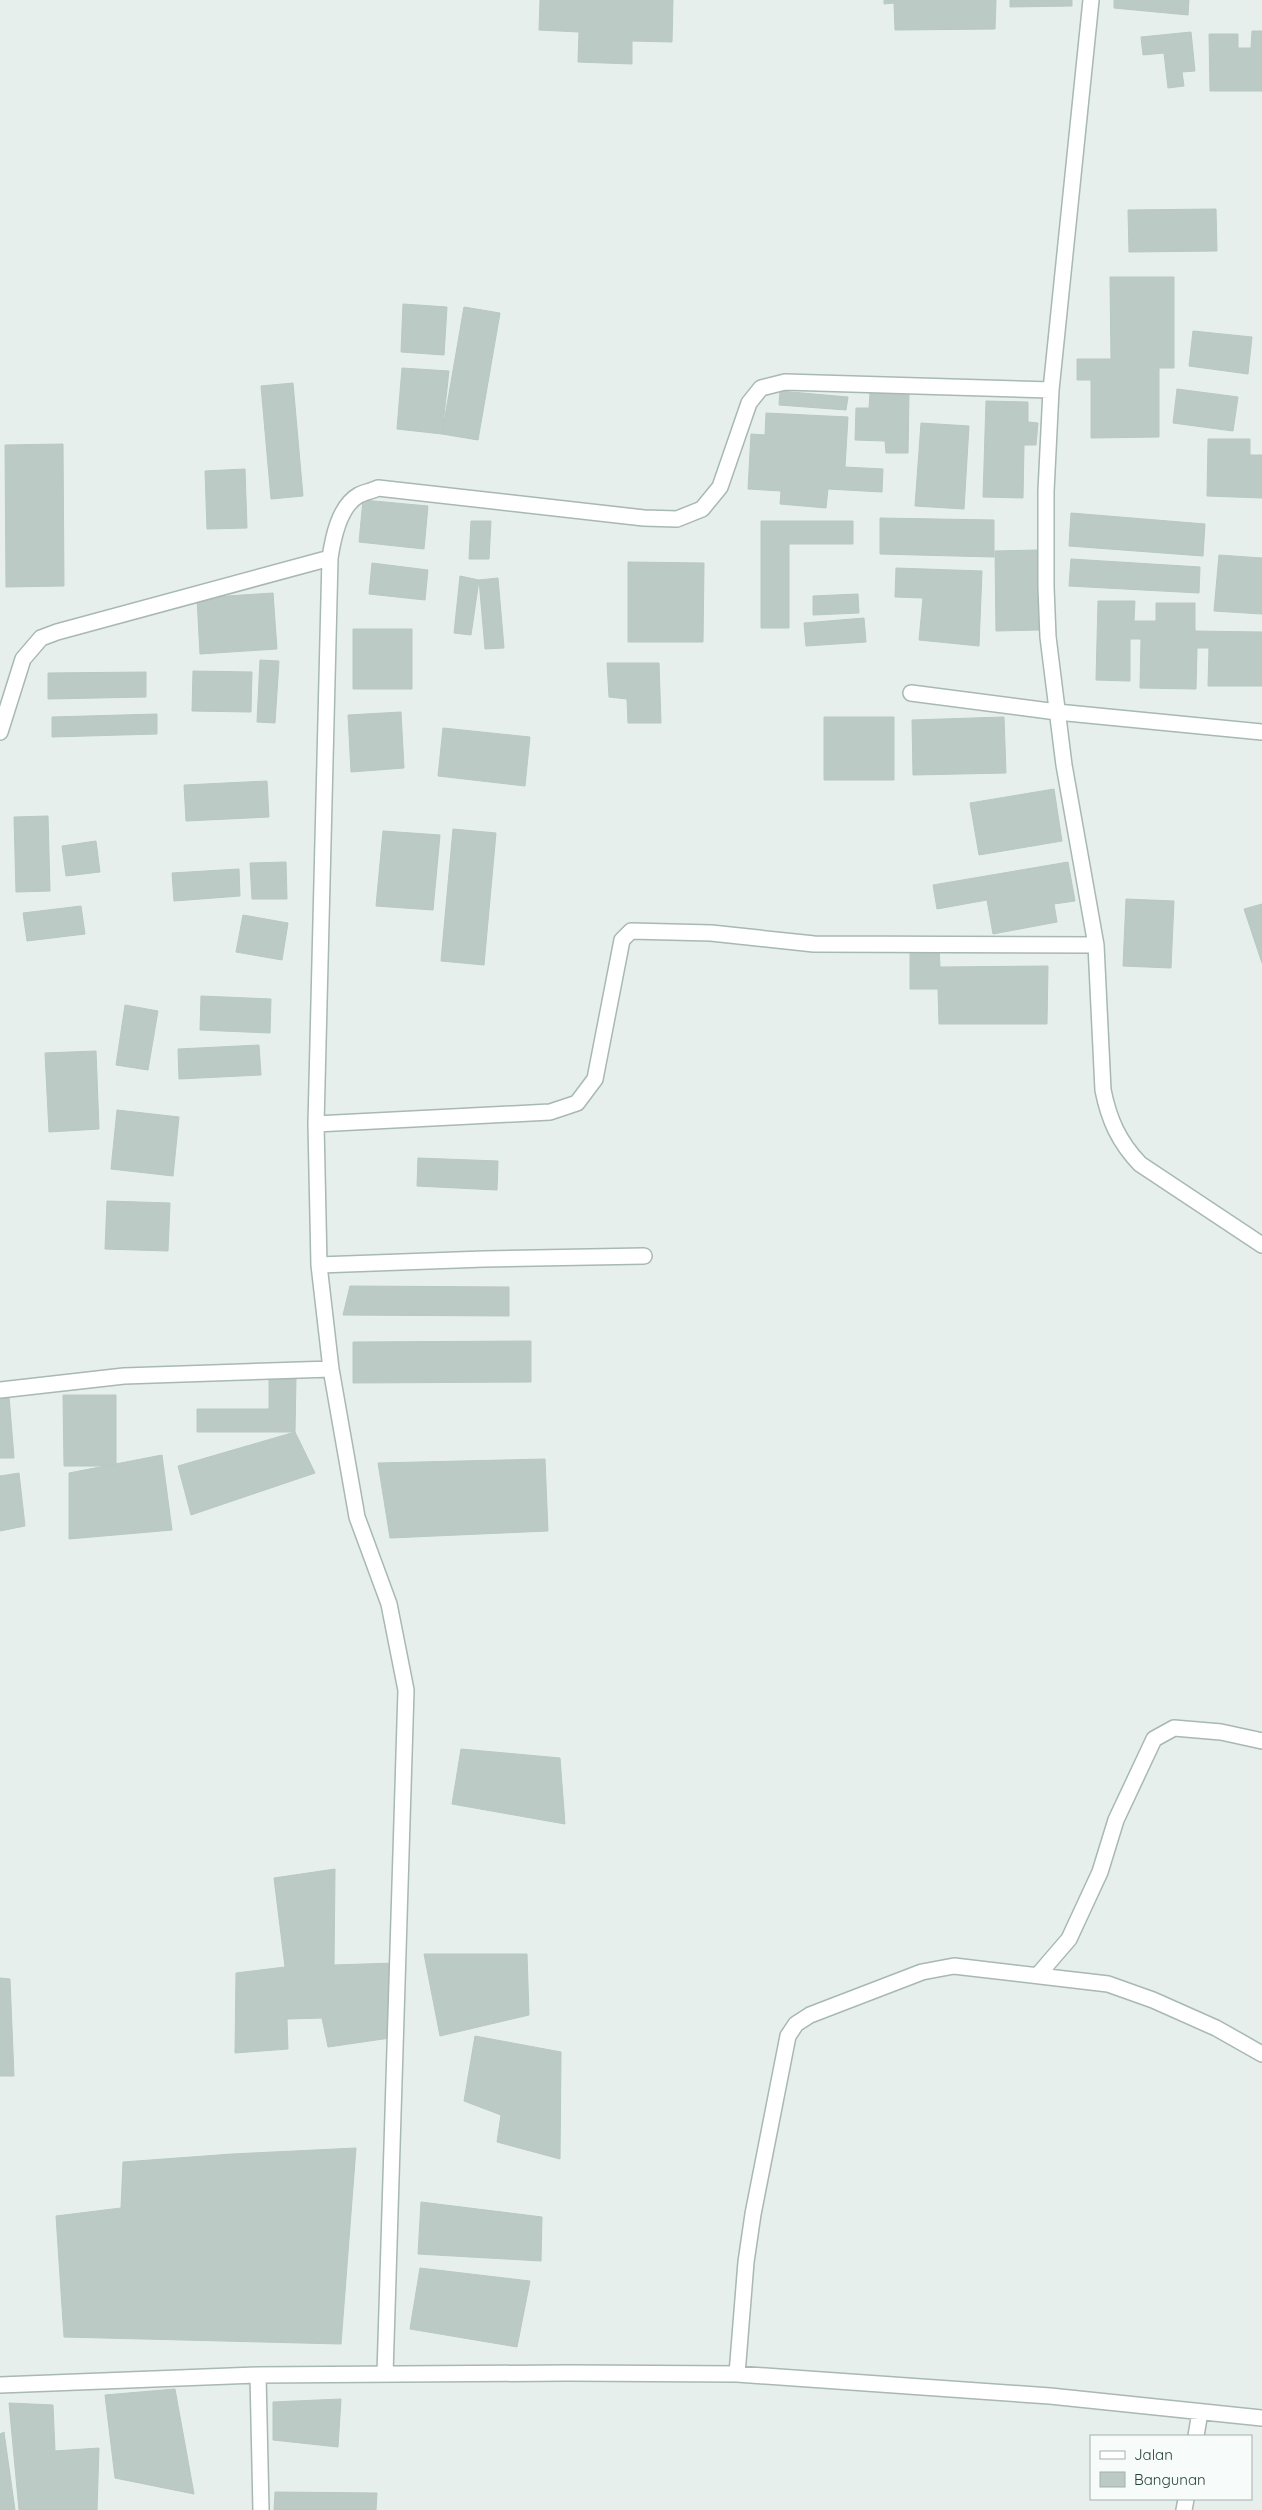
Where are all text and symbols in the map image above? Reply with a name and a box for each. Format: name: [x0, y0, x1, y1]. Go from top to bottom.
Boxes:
legend: [1090, 2435, 1252, 2500]
text: Jalan: [1134, 2445, 1173, 2464]
text: Bangunan: [1134, 2470, 1206, 2489]

